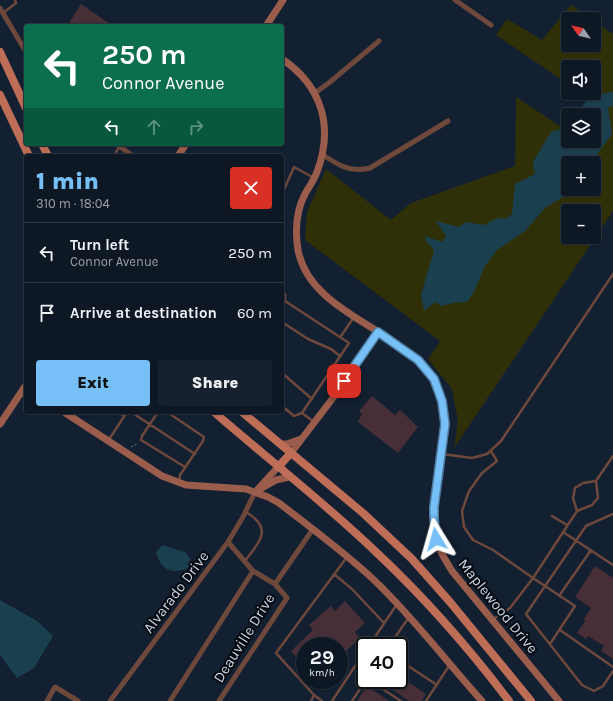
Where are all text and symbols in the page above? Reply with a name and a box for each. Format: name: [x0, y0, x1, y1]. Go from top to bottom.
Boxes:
north arrow: [561, 12, 601, 52]
map controls: [561, 12, 601, 244]
text: 250 m: [102, 38, 187, 71]
icon: left: [36, 40, 88, 92]
button: sound: [561, 60, 601, 100]
text: Connor Avenue: [102, 72, 224, 94]
button: layers: [561, 108, 601, 148]
icon: left: [101, 116, 123, 138]
icon: ahead: [143, 116, 165, 138]
icon: right: [185, 116, 207, 138]
button: +: [561, 156, 601, 196]
text: 1 min: [36, 167, 99, 195]
button: close: [230, 167, 272, 209]
text: 310 m · 18:04: [36, 196, 110, 211]
button: −: [561, 204, 601, 244]
text: Turn left: [70, 236, 129, 254]
icon: left: [36, 242, 58, 264]
text: 250 m: [228, 244, 272, 262]
text: Connor Avenue: [70, 254, 158, 269]
icon: arrive: [36, 302, 58, 324]
text: Arrive at destination: [70, 304, 217, 322]
text: 60 m: [237, 304, 272, 322]
button: Exit: [36, 360, 150, 406]
button: Share: [158, 360, 272, 406]
pin: [327, 364, 361, 398]
icon: arrive: [333, 370, 355, 392]
position arrow: [415, 518, 457, 560]
street label: Alvarado Drive: [139, 547, 213, 637]
street label: Maplewood Drive: [454, 555, 542, 657]
street label: Deauville Drive: [209, 590, 279, 686]
speed limit sign: 40: [356, 637, 408, 689]
text: 29: [310, 646, 334, 669]
text: km/h: [309, 667, 335, 679]

